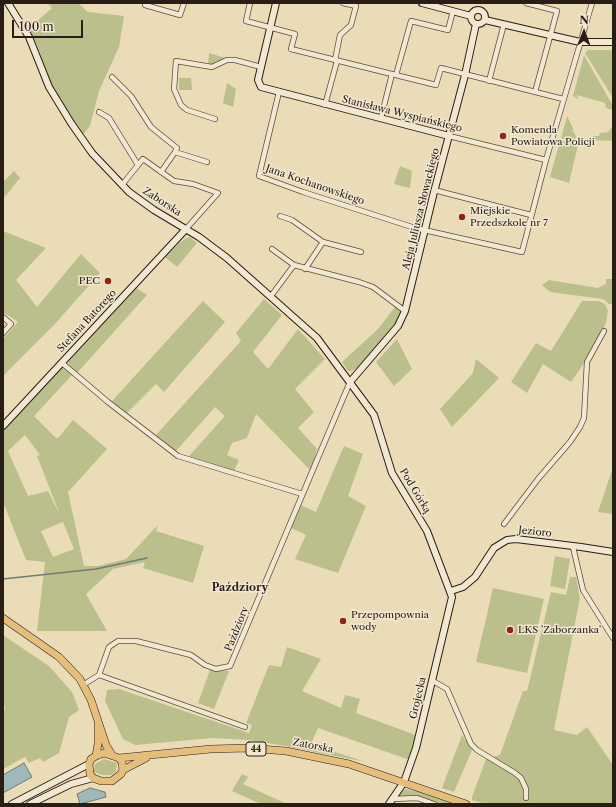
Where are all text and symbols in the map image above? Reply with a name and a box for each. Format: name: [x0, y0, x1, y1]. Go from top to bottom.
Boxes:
scale bar: [14, 12, 85, 38]
north arrow: [564, 12, 604, 52]
text: N: [579, 13, 589, 27]
text: 100 m: [19, 19, 54, 34]
street label: Stanisława Wyspiańskiego: [341, 93, 463, 135]
place label: Komenda Powiatowa Policji: [511, 124, 595, 148]
marker: Komenda Powiatowa Policji: [498, 131, 508, 141]
street label: Aleja Juliusza Słowackiego: [400, 147, 442, 271]
street label: Jana Kochanowskiego: [264, 162, 366, 208]
street label: Zaborska: [140, 185, 184, 219]
place label: Miejskie Przedszkole nr 7: [470, 205, 548, 228]
marker: Miejskie Przedszkole nr 7: [457, 212, 467, 222]
place label: PEC: [79, 275, 100, 287]
marker: PEC: [103, 276, 113, 286]
street label: Stefana Batorego: [55, 287, 119, 355]
street label: Pod Górką: [397, 466, 433, 516]
street label: Jezioro: [518, 524, 552, 540]
district label: Paździory: [212, 581, 268, 595]
street label: Paździory: [223, 605, 251, 653]
place label: Przepompownia wody: [351, 609, 429, 632]
marker: Przepompownia wody: [338, 616, 348, 626]
place label: LKS 'Zaborzanka': [518, 624, 601, 636]
marker: LKS 'Zaborzanka': [505, 625, 515, 635]
street label: Grojecka: [407, 676, 429, 720]
street label: Zatorska: [292, 736, 334, 756]
road number: 44: [246, 742, 266, 756]

